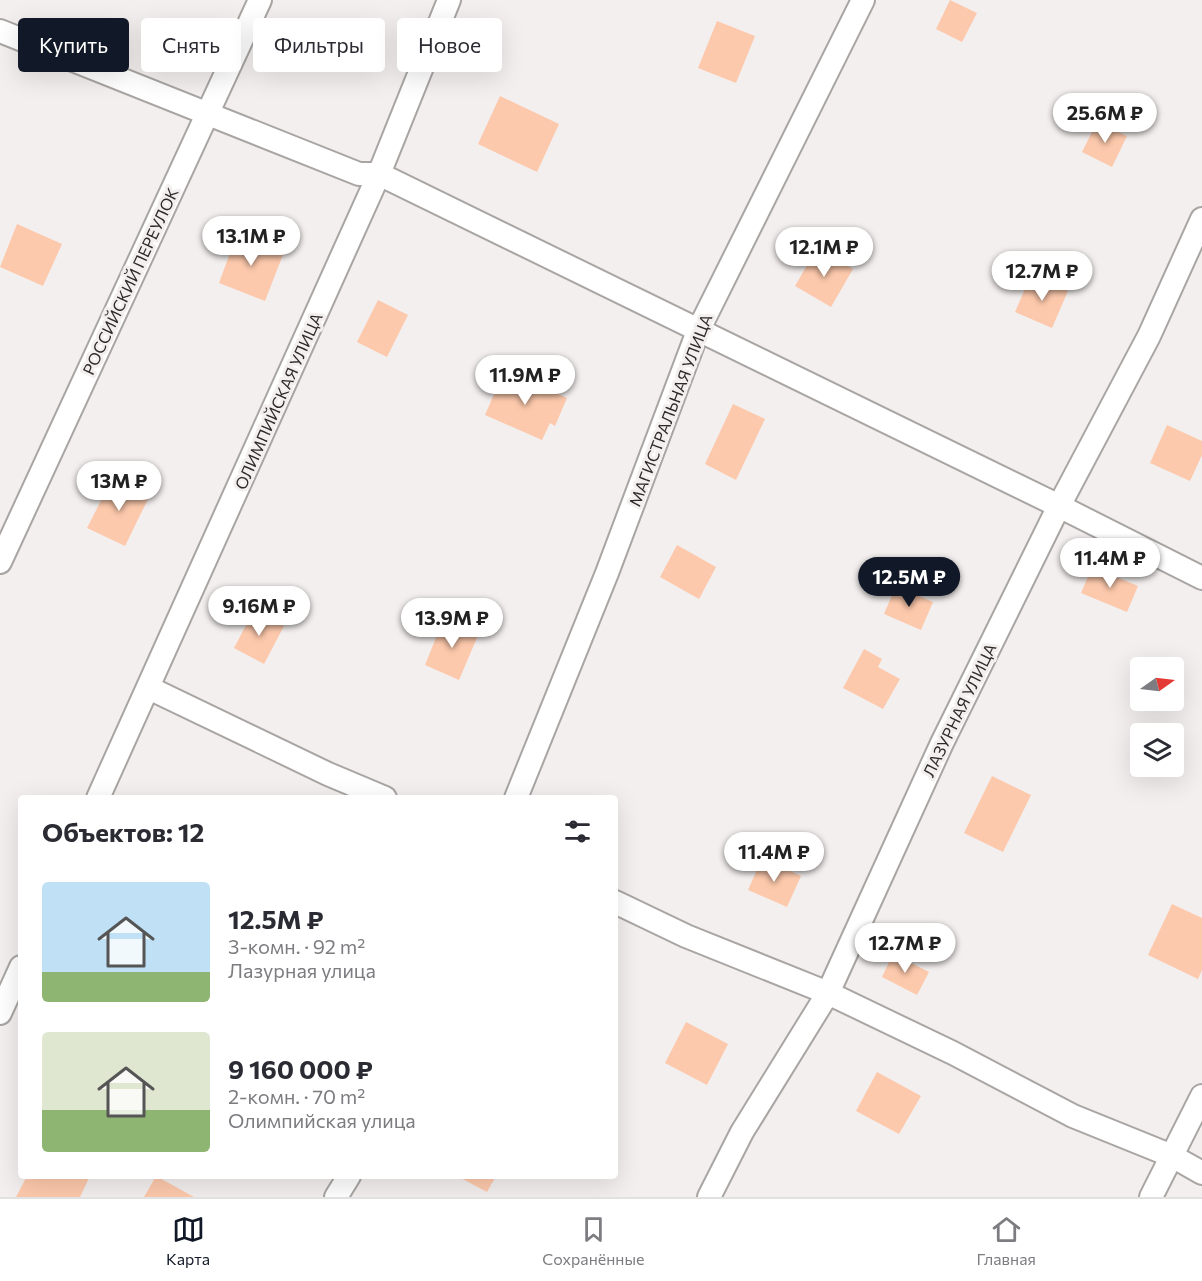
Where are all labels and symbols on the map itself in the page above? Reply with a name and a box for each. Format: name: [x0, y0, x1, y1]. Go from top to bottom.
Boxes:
pin: 25.6M ₽: [1050, 93, 1160, 144]
street label: РОССИЙСКИЙ ПЕРЕУЛОК: [78, 184, 182, 378]
pin: 13.1M ₽: [196, 216, 306, 267]
pin: 12.1M ₽: [769, 227, 879, 278]
pin: 12.7M ₽: [987, 251, 1097, 302]
street label: ОЛИМПИЙСКАЯ УЛИЦА: [230, 310, 326, 492]
street label: МАГИСТРАЛЬНАЯ УЛИЦА: [624, 311, 716, 509]
pin: 11.9M ₽: [470, 355, 580, 406]
pin: 13M ₽: [77, 461, 161, 512]
pin: 11.4M ₽: [1055, 538, 1165, 589]
pin: 12.5M ₽: [854, 557, 964, 608]
pin: 9.16M ₽: [204, 586, 314, 637]
pin: 13.9M ₽: [397, 598, 507, 649]
street label: ЛАЗУРНАЯ УЛИЦА: [918, 640, 1000, 780]
north arrow: [1130, 657, 1184, 711]
pin: 11.4M ₽: [719, 832, 829, 883]
pin: 12.7M ₽: [850, 923, 960, 974]

